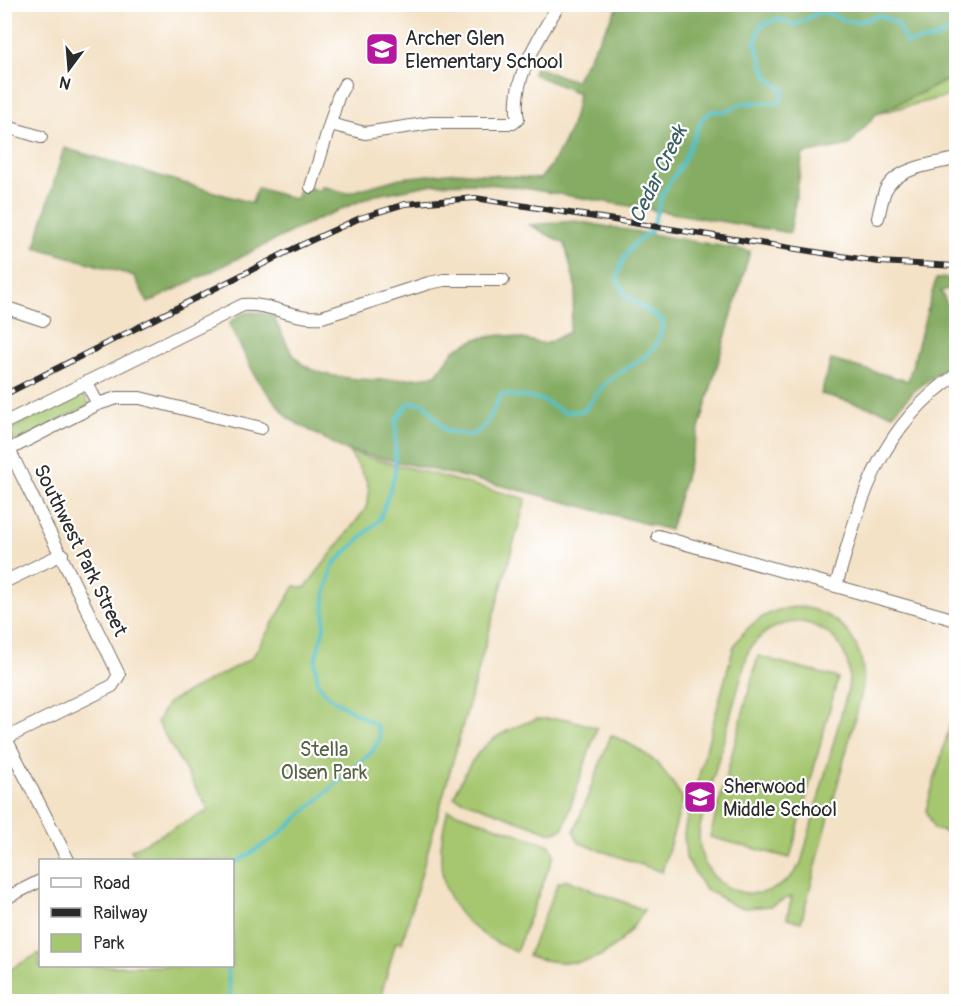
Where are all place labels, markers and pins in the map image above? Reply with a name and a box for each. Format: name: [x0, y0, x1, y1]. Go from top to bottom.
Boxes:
place label: Archer Glen Elementary School: [405, 26, 563, 74]
school or university icon: Archer Glen Elementary School: [364, 31, 400, 67]
place label: Sherwood Middle School: [723, 774, 837, 822]
school or university icon: Sherwood Middle School: [682, 779, 718, 815]

